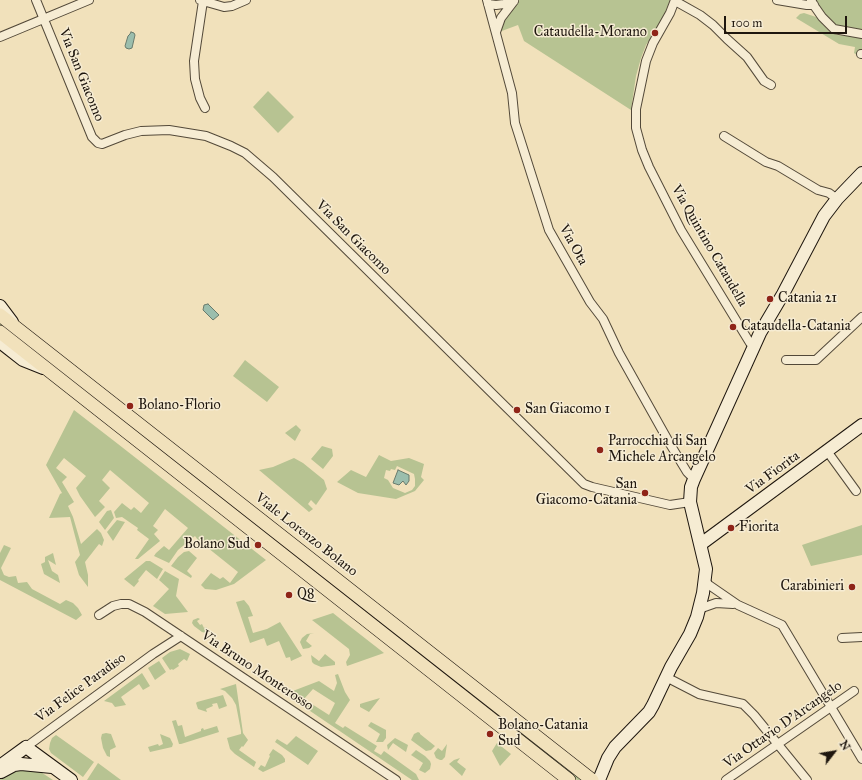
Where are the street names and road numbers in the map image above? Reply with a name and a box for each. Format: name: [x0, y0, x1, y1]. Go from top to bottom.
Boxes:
street label: Via San Giacomo: [55, 26, 107, 124]
street label: Via Quintino Cataudella: [667, 182, 751, 310]
street label: Via San Giacomo: [312, 197, 394, 279]
street label: Via Ota: [555, 222, 591, 268]
street label: Via Fiorita: [743, 448, 803, 498]
street label: Viale Lorenzo Bolano: [251, 490, 361, 580]
street label: Via Bruno Monterosso: [198, 627, 316, 715]
street label: Via Felice Paradiso: [33, 650, 129, 726]
street label: Via Ottavio D'Arcangelo: [721, 678, 845, 772]

